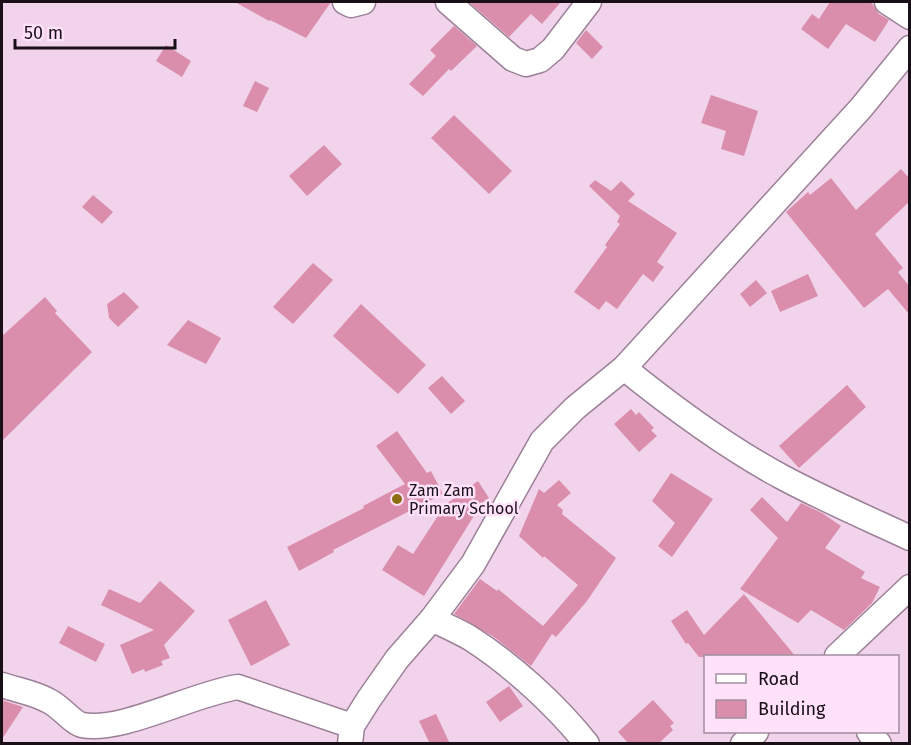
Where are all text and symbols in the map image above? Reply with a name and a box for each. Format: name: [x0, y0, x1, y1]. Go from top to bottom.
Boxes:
scale bar: [15, 12, 176, 50]
text: 50 m: [24, 22, 63, 44]
place label: Zam Zam Primary School: [409, 481, 519, 518]
marker: Zam Zam Primary School: [390, 492, 404, 506]
legend: [704, 655, 899, 733]
text: Road: [758, 668, 800, 690]
text: Building: [758, 698, 826, 720]

